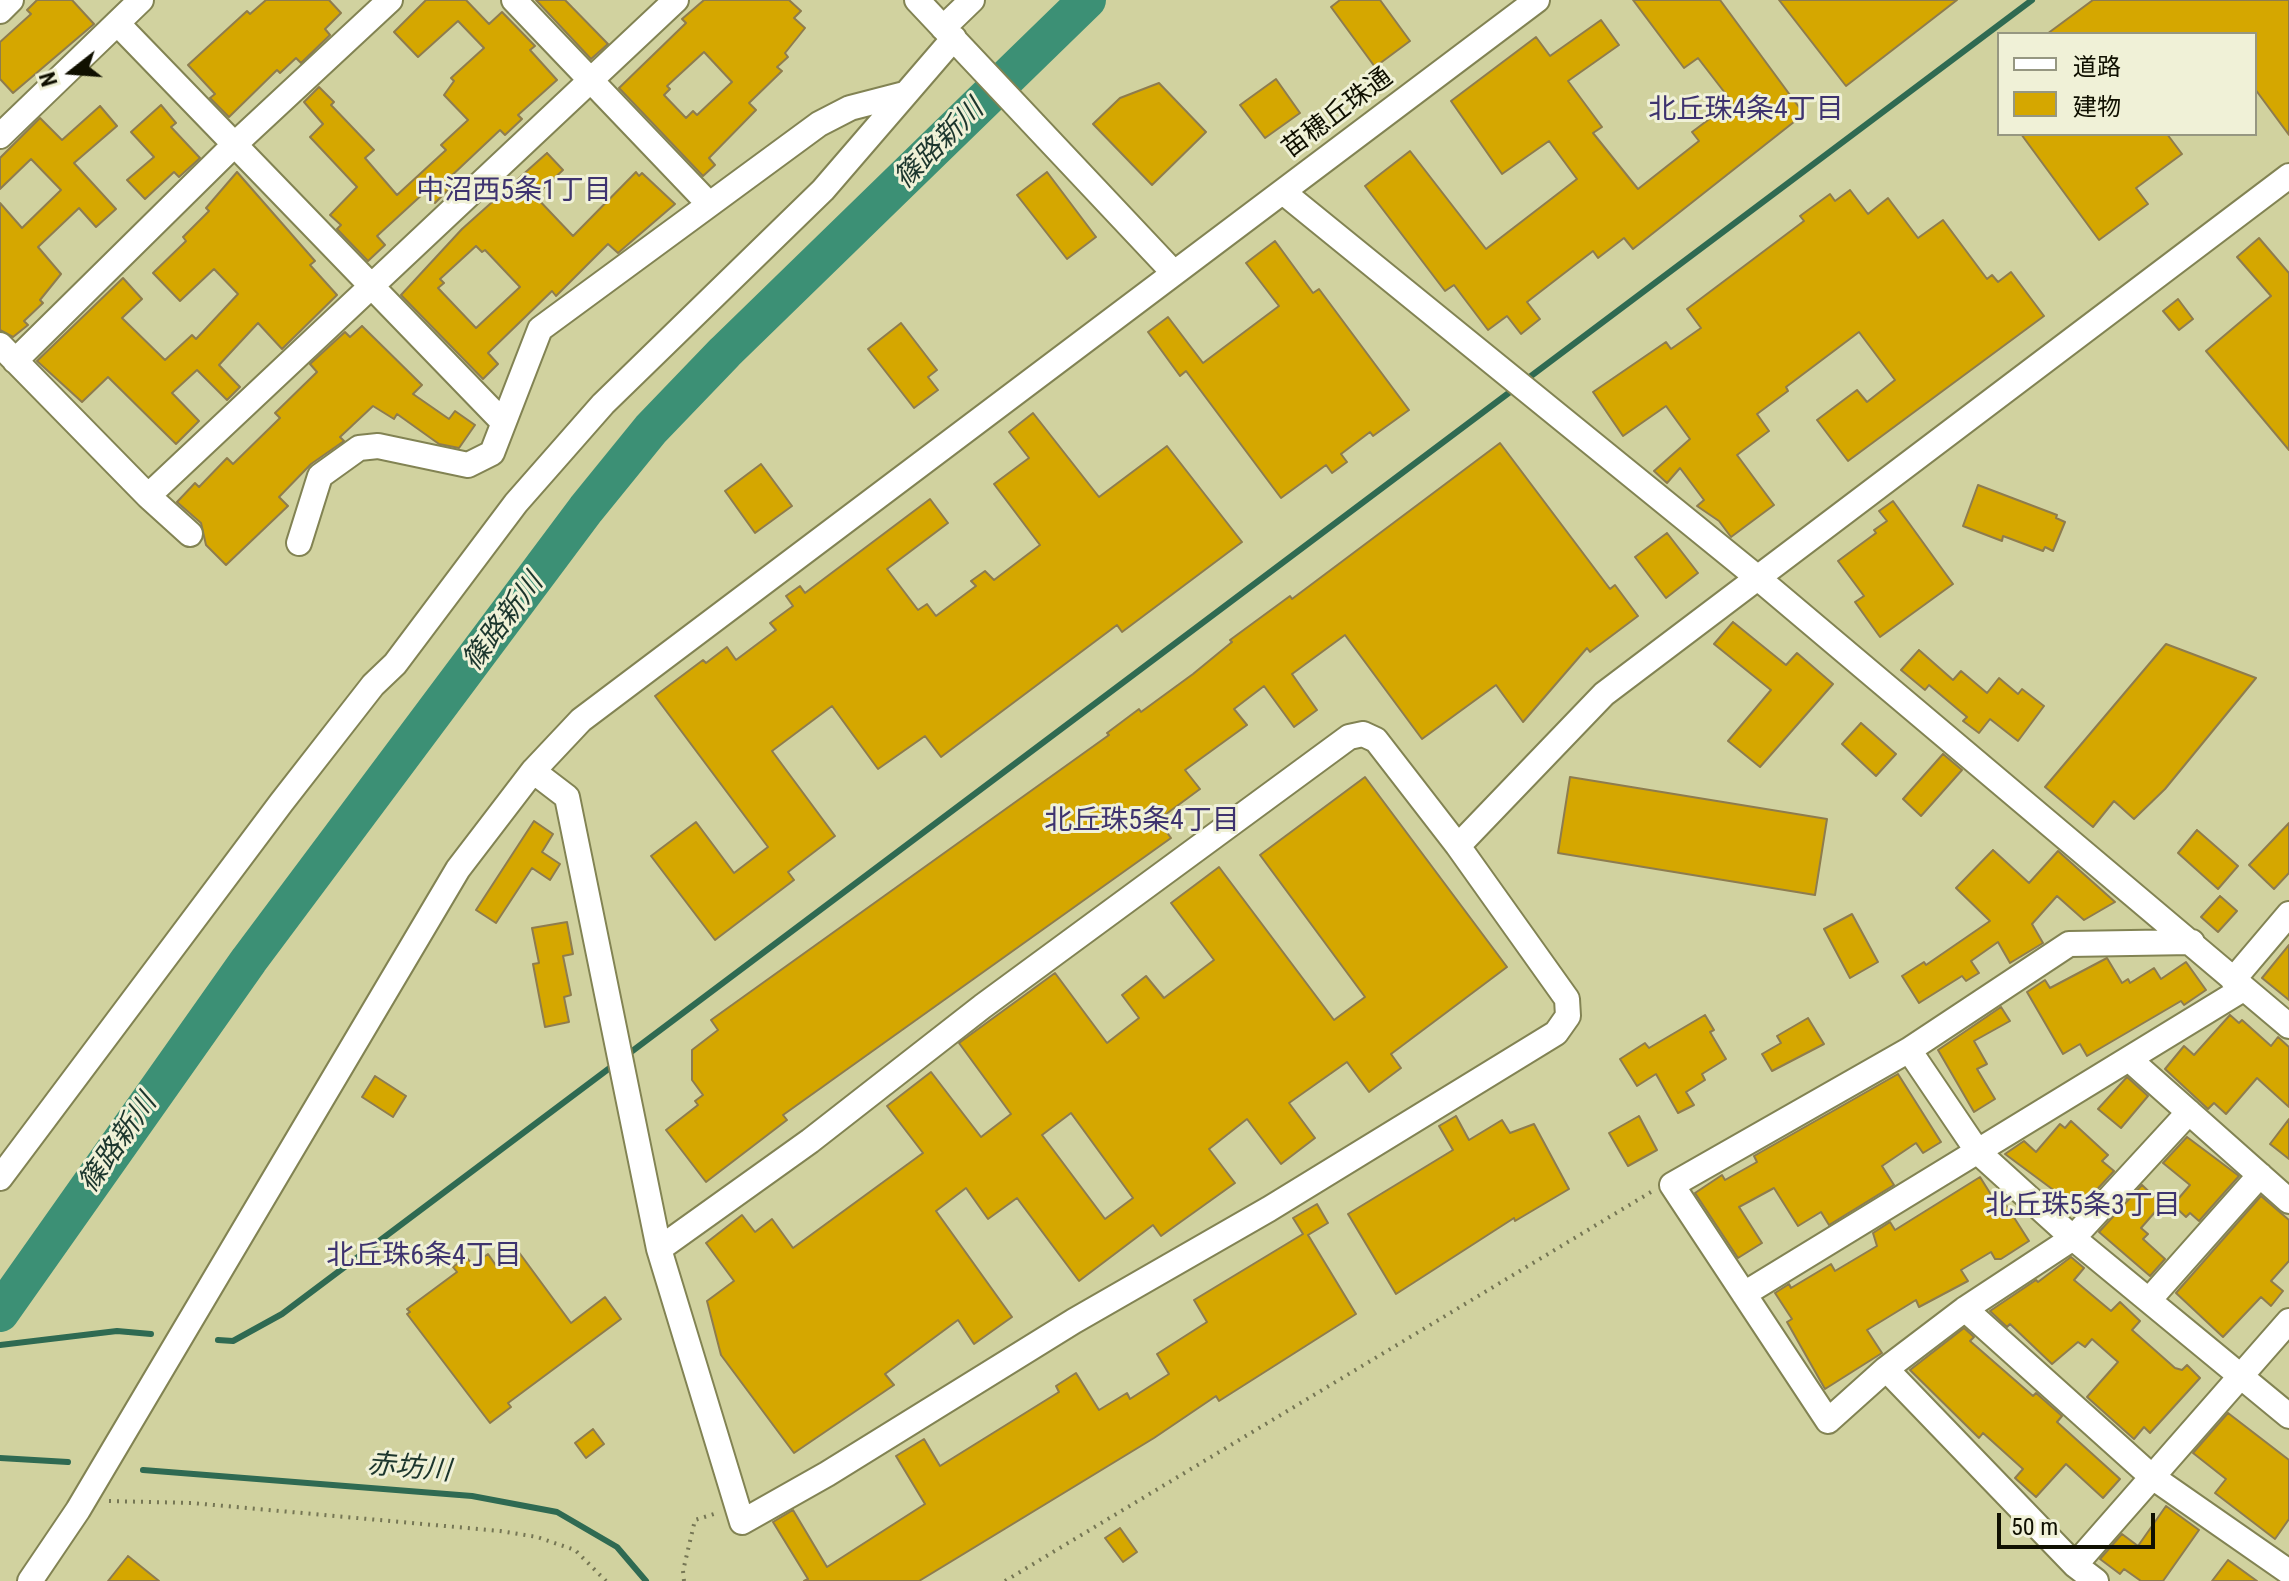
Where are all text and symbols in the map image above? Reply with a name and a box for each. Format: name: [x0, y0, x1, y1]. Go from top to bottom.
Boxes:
north arrow: [32, 32, 112, 112]
legend: [1997, 32, 2257, 136]
text: 道路: [2073, 53, 2121, 81]
street label: 苗穂丘珠通: [1277, 62, 1399, 166]
text: N: [35, 69, 62, 89]
text: 建物: [2073, 93, 2121, 121]
water label: 篠路新川: [889, 94, 991, 196]
district label: 北丘珠4条4丁目: [1648, 94, 1844, 128]
district label: 中沼西5条1丁目: [416, 175, 612, 209]
water label: 篠路新川: [457, 568, 551, 678]
district label: 北丘珠5条4丁目: [1044, 805, 1240, 839]
water label: 篠路新川: [73, 1088, 165, 1200]
district label: 北丘珠5条3丁目: [1985, 1190, 2181, 1224]
district label: 北丘珠6条4丁目: [326, 1240, 522, 1274]
water label: 赤坊川: [366, 1449, 452, 1489]
scale bar: [2001, 1497, 2159, 1547]
text: 50 m: [2011, 1513, 2058, 1541]

